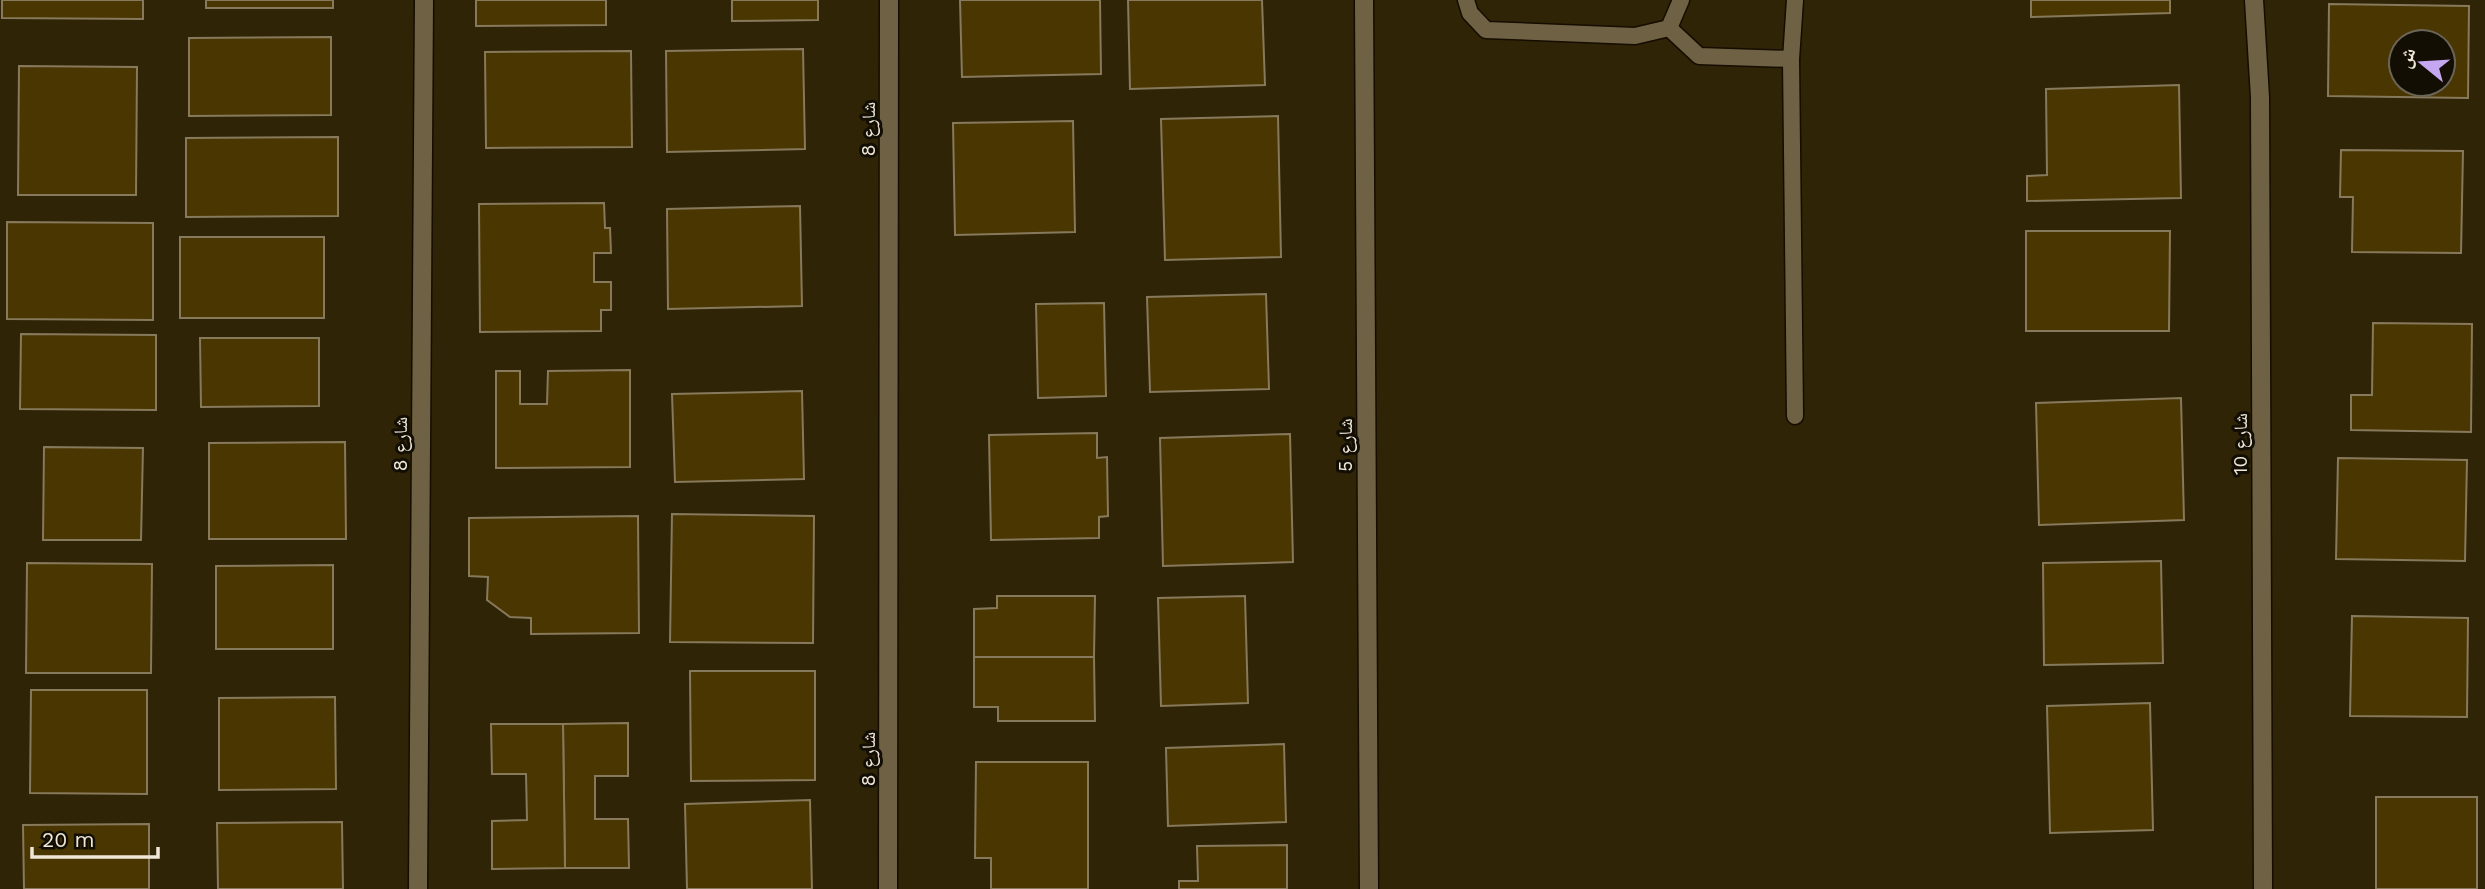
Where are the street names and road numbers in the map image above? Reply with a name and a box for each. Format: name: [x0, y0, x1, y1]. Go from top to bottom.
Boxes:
street label: شارع 8: [857, 102, 880, 156]
street label: شارع 10: [2229, 413, 2252, 475]
street label: شارع 8: [389, 417, 412, 471]
street label: شارع 5: [1334, 418, 1357, 472]
street label: شارع 8: [857, 732, 880, 786]

